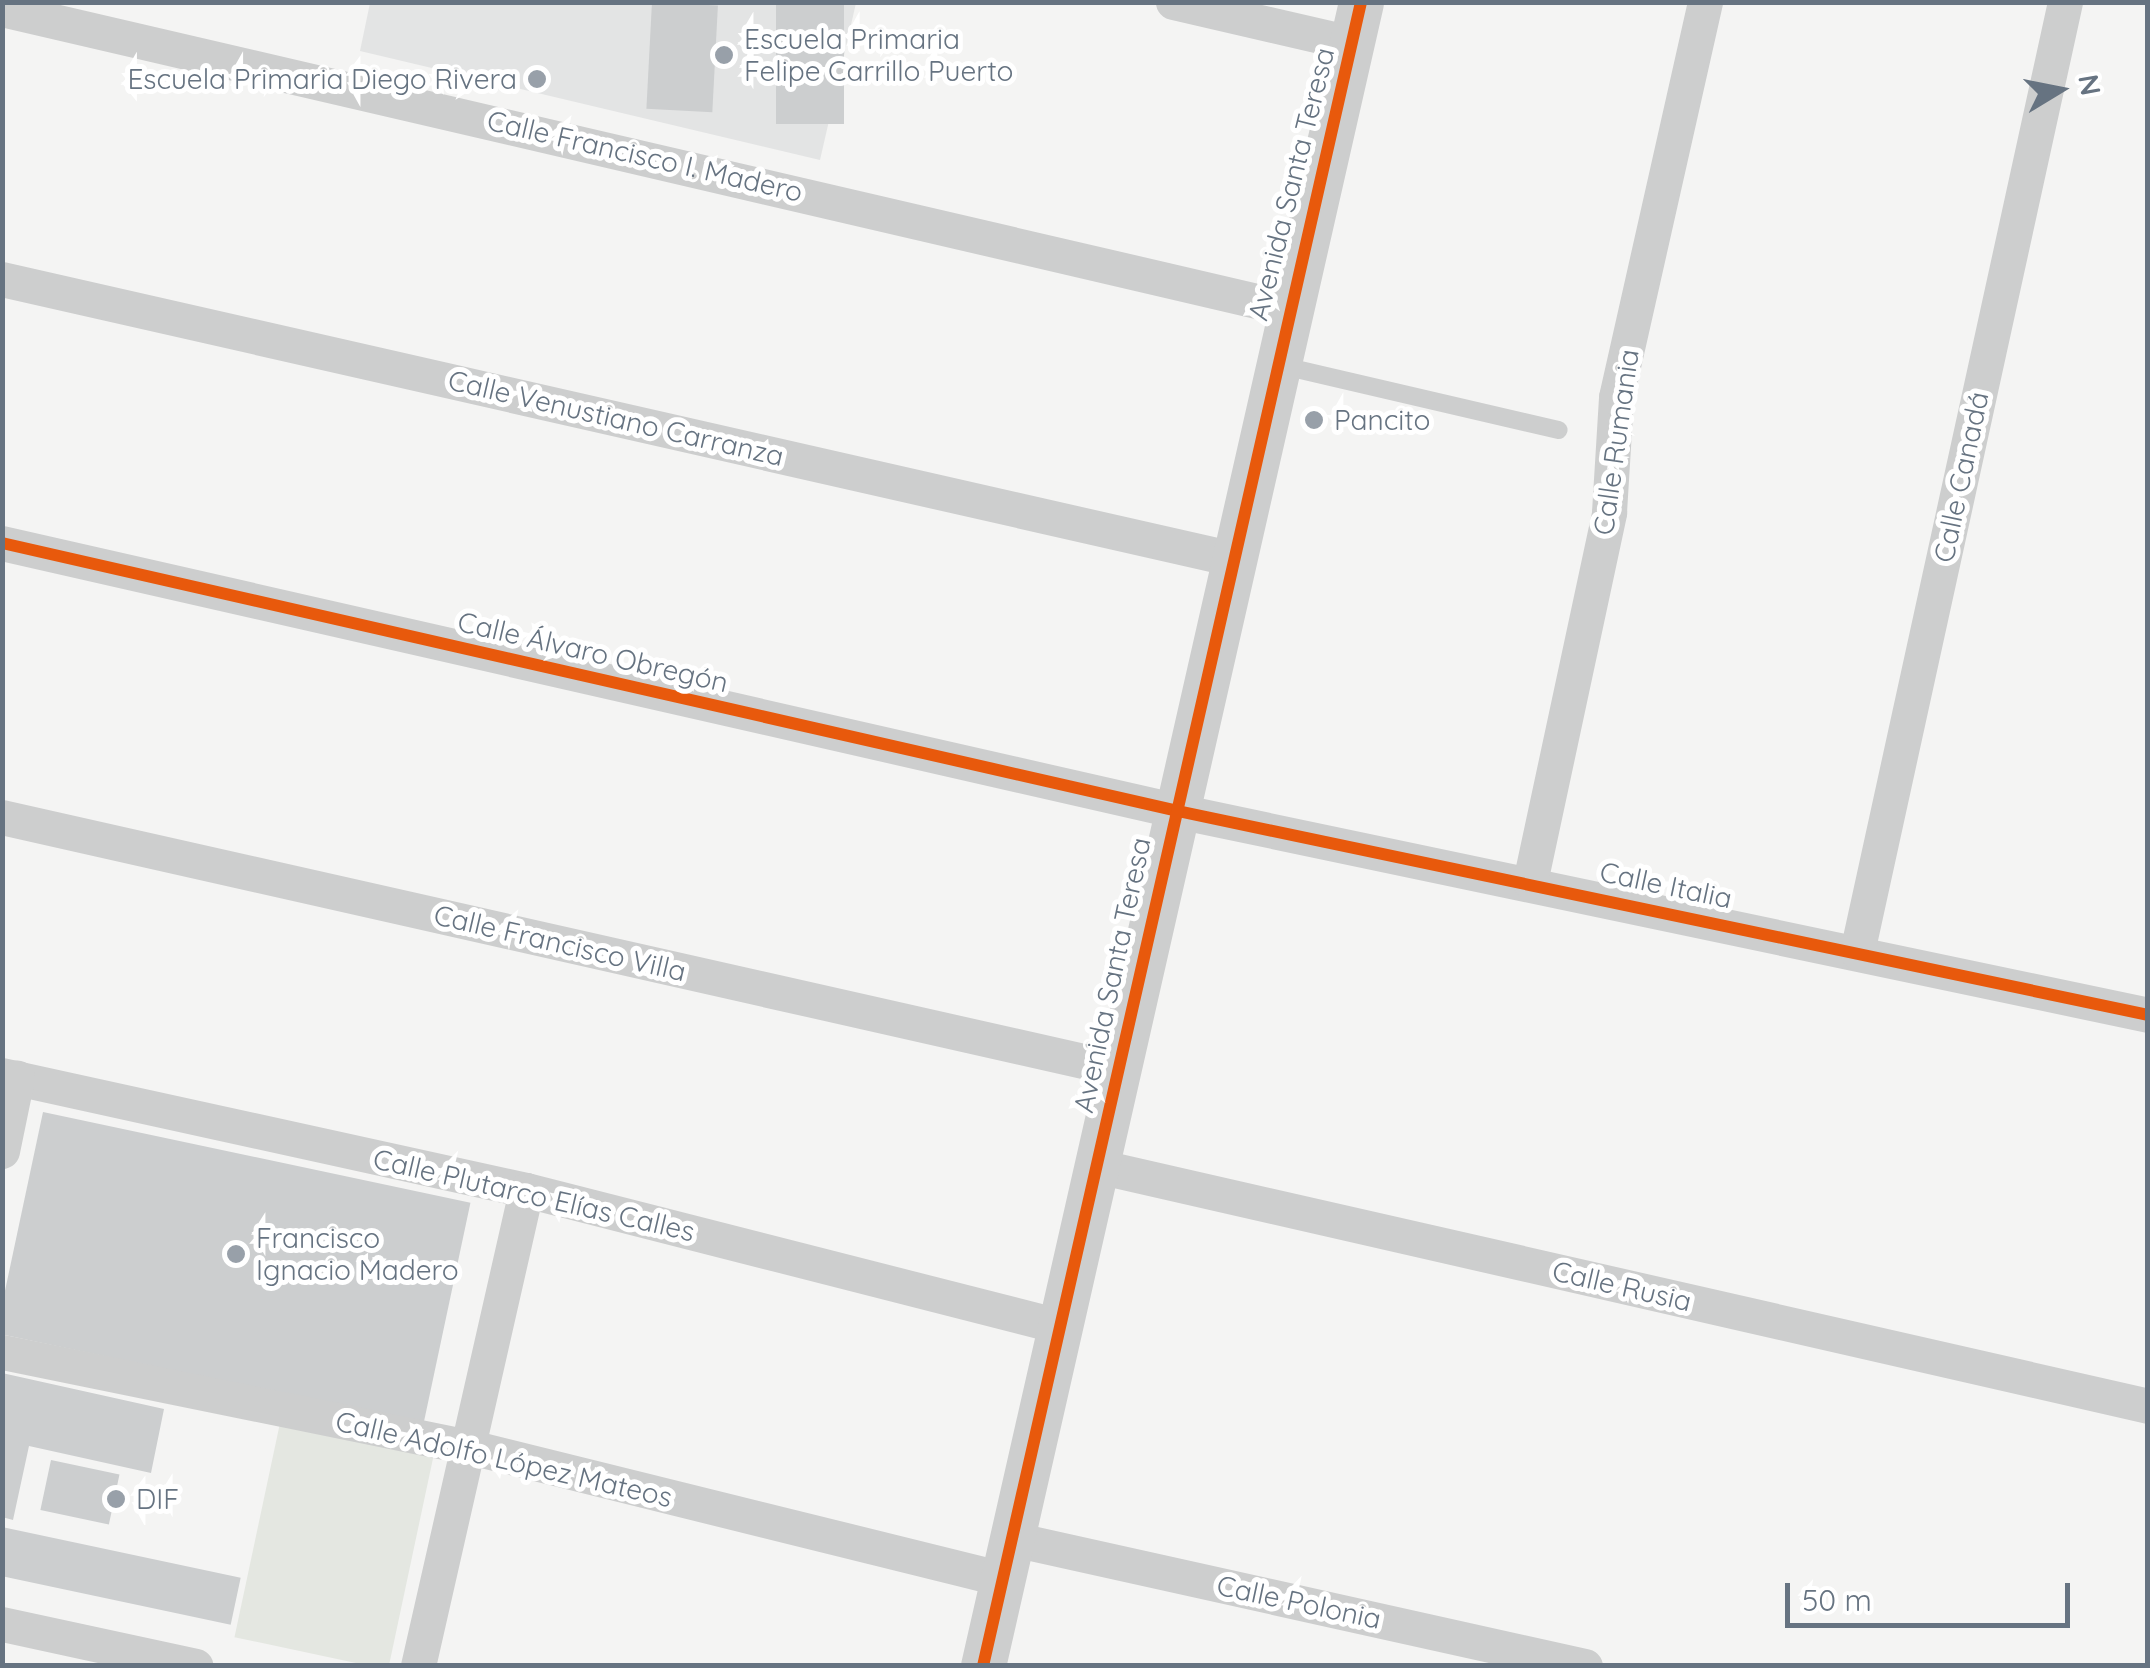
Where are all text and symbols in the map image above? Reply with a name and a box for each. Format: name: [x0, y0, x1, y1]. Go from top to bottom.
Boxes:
place label: Escuela Primaria Felipe Carrillo Puerto: [744, 22, 1013, 88]
north arrow: [2010, 40, 2110, 140]
marker: Escuela Primaria Felipe Carrillo Puerto: [713, 44, 735, 66]
street label: Avenida Santa Teresa: [1241, 44, 1341, 324]
place label: Escuela Primaria Diego Rivera: [127, 62, 517, 96]
marker: Escuela Primaria Diego Rivera: [526, 68, 548, 90]
text: N: [2071, 72, 2109, 98]
street label: Calle Francisco I. Madero: [484, 103, 806, 209]
street label: Calle Rumania: [1586, 347, 1646, 537]
street label: Calle Venustiano Carranza: [445, 363, 787, 473]
street label: Calle Canadá: [1927, 389, 1995, 565]
place label: Pancito: [1334, 403, 1430, 437]
marker: Pancito: [1303, 409, 1325, 431]
street label: Calle Álvaro Obregón: [455, 605, 731, 699]
street label: Avenida Santa Teresa: [1066, 834, 1158, 1116]
street label: Calle Italia: [1597, 855, 1735, 915]
street label: Calle Francisco Villa: [431, 898, 689, 988]
street label: Calle Plutarco Elías Calles: [370, 1142, 698, 1248]
place label: Francisco Ignacio Madero: [256, 1221, 459, 1287]
marker: Francisco Ignacio Madero: [225, 1243, 247, 1265]
street label: Calle Rusia: [1549, 1254, 1695, 1318]
street label: Calle Adolfo López Mateos: [332, 1404, 676, 1514]
place label: DIF: [136, 1482, 179, 1516]
marker: DIF: [105, 1488, 127, 1510]
scale bar: [1790, 1563, 2075, 1625]
street label: Calle Polonia: [1214, 1568, 1384, 1636]
text: 50 m: [1802, 1581, 1872, 1619]

